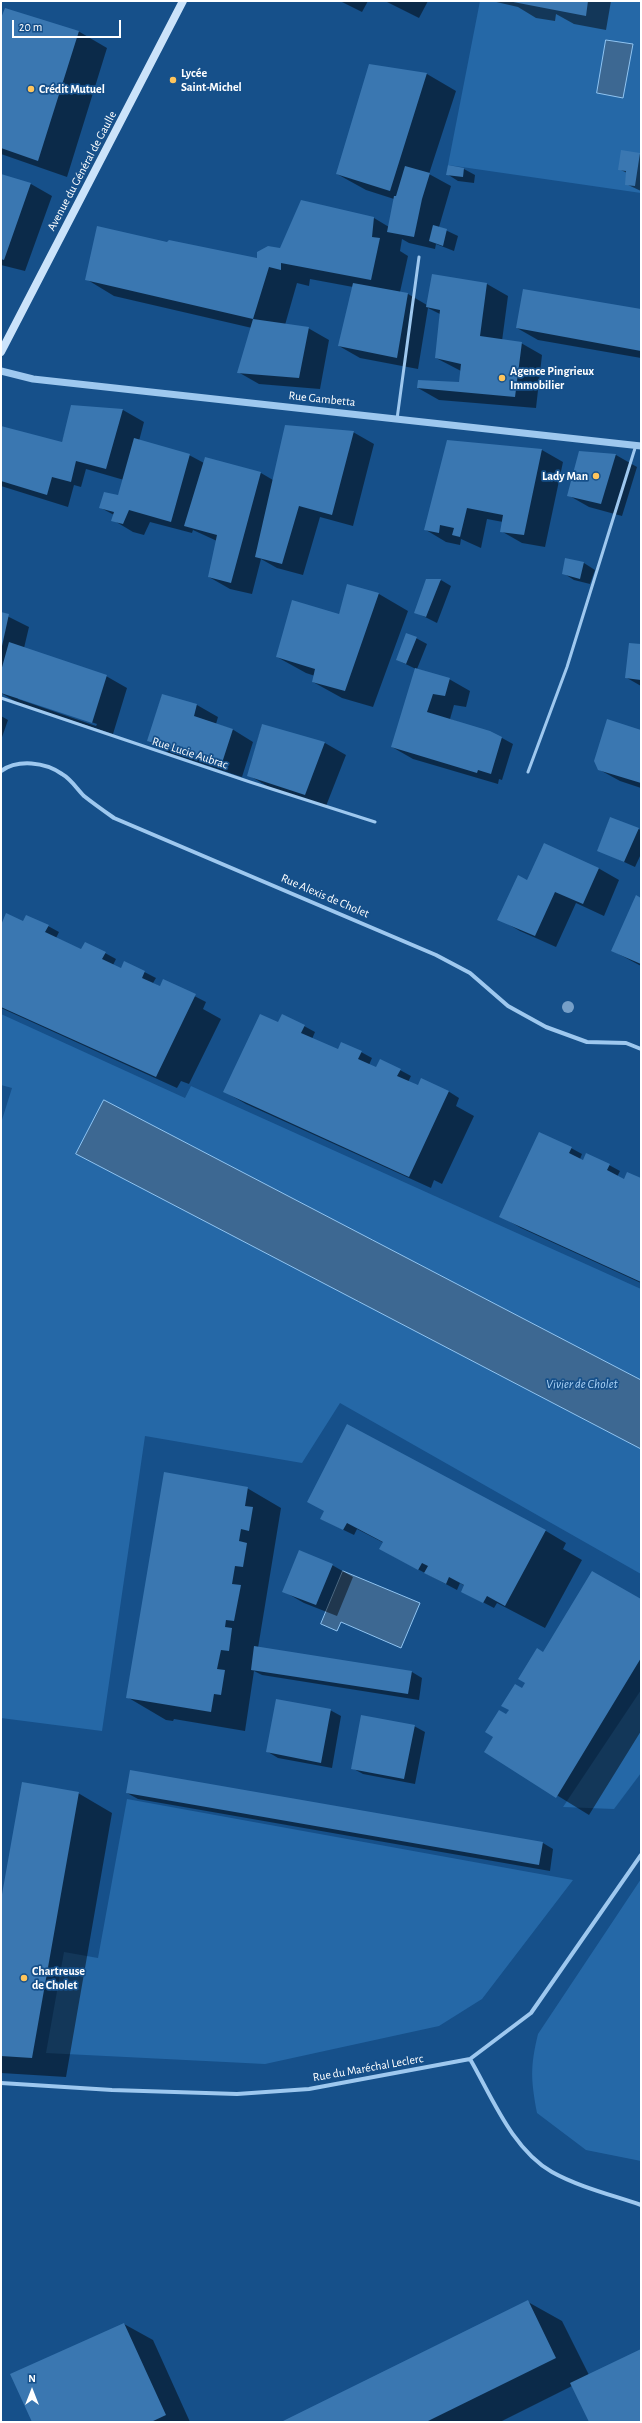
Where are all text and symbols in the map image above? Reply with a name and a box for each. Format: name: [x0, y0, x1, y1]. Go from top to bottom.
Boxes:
scale bar: [14, 12, 123, 38]
text: 20 m: [19, 21, 42, 33]
place label: Lycée Saint-Michel: [181, 66, 242, 94]
marker: Lycée Saint-Michel: [168, 75, 178, 85]
place label: Crédit Mutuel: [39, 82, 105, 96]
marker: Crédit Mutuel: [26, 84, 36, 94]
street label: Avenue du Général de Gaulle: [44, 109, 120, 233]
place label: Agence Pingrieux Immobilier: [510, 364, 594, 392]
marker: Agence Pingrieux Immobilier: [497, 373, 507, 383]
street label: Rue Gambetta: [288, 388, 356, 410]
place label: Lady Man: [542, 469, 588, 483]
marker: Lady Man: [591, 471, 601, 481]
street label: Rue Lucie Aubrac: [150, 734, 230, 772]
street label: Rue Alexis de Cholet: [279, 871, 371, 921]
water label: Vivier de Cholet: [546, 1376, 618, 1392]
place label: Chartreuse de Cholet: [32, 1964, 85, 1992]
marker: Chartreuse de Cholet: [19, 1973, 29, 1983]
street label: Rue du Maréchal Leclerc: [312, 2051, 424, 2085]
north arrow: [12, 2371, 52, 2411]
text: N: [28, 2373, 36, 2384]

